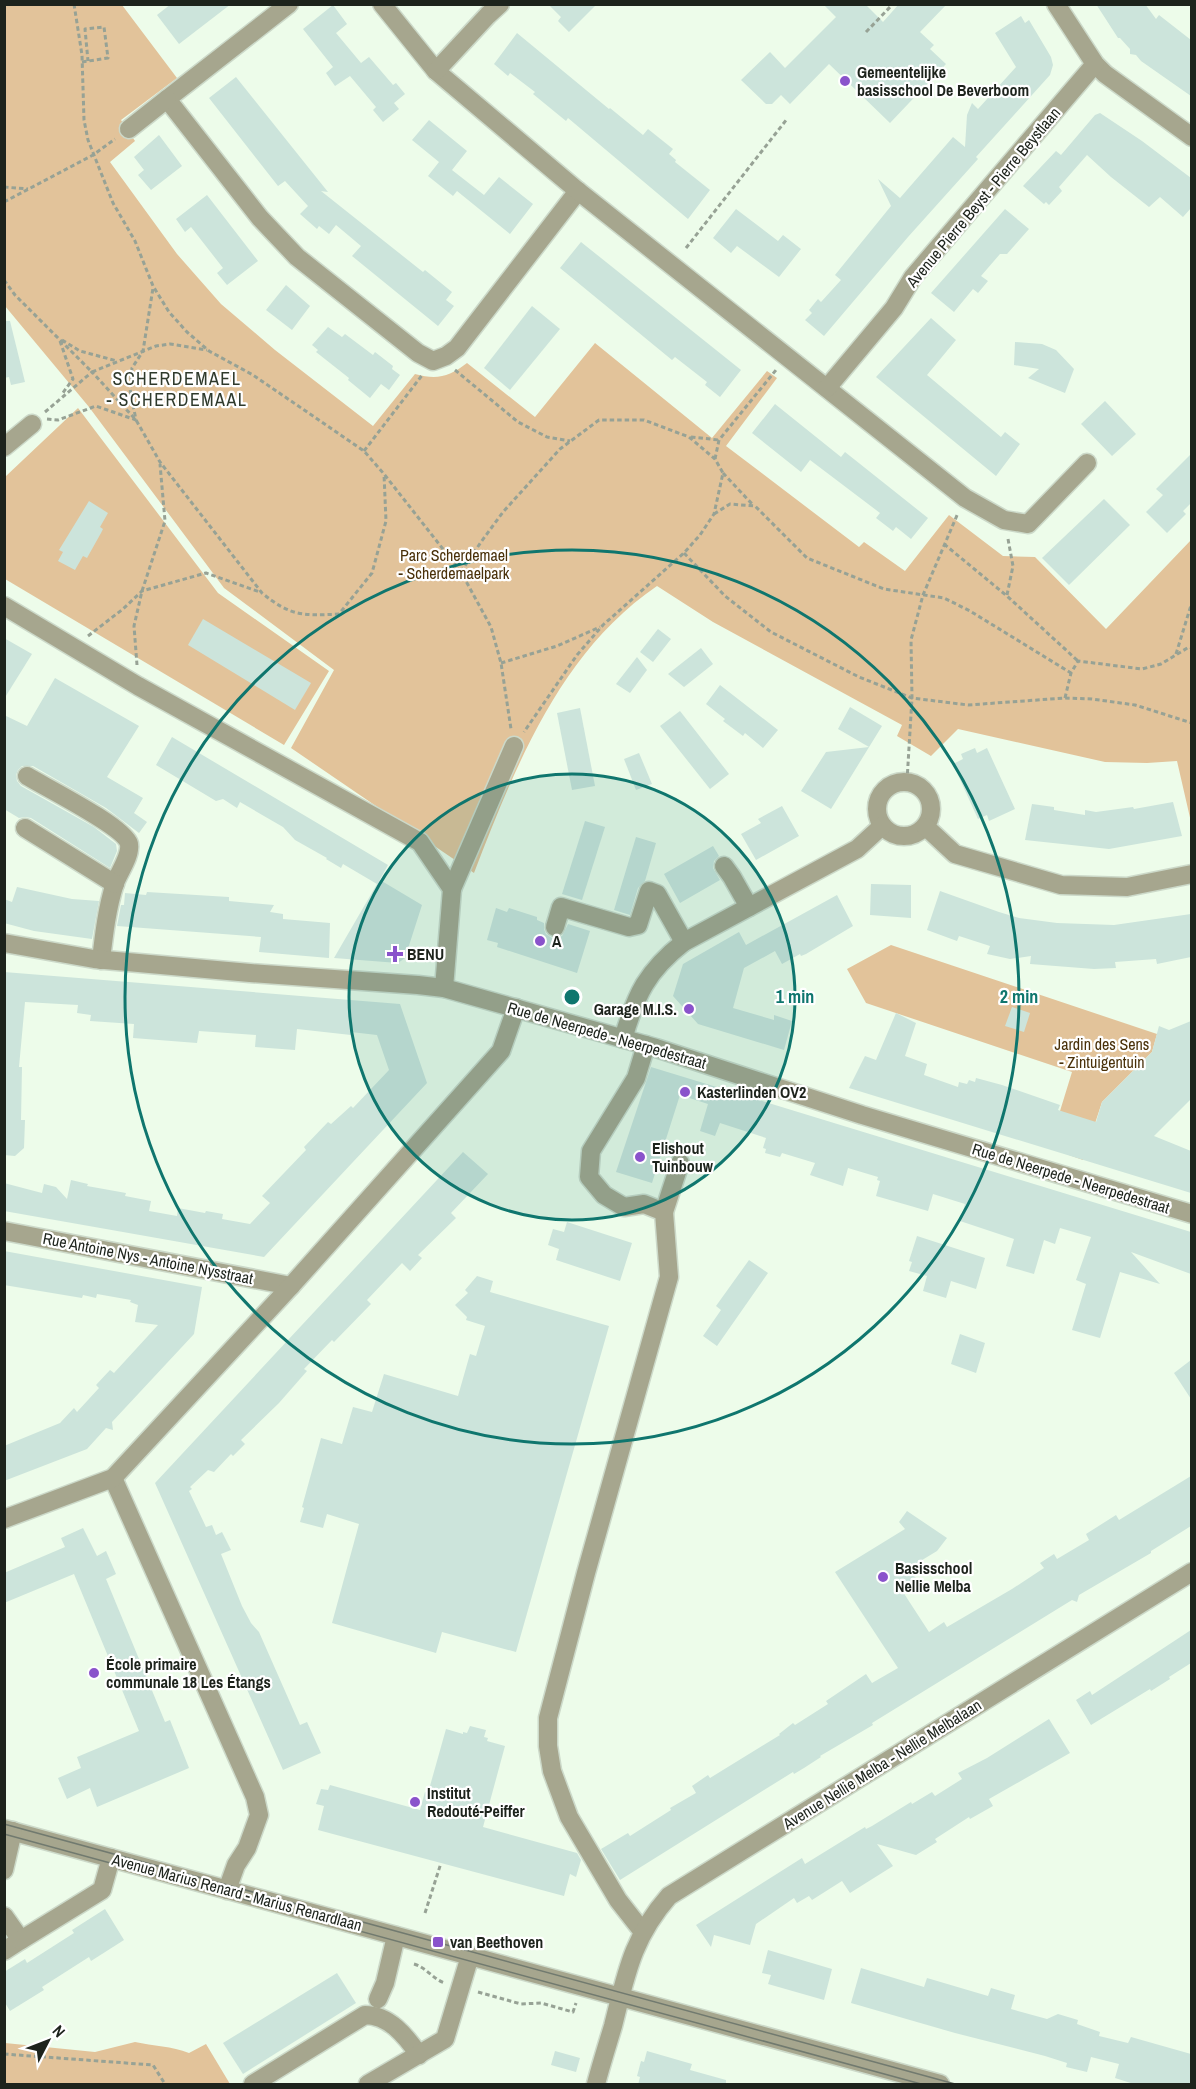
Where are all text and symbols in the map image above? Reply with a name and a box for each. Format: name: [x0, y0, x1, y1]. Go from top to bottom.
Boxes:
place label: Gemeentelijke basisschool De Beverboom: [857, 61, 1029, 101]
marker: Gemeentelijke basisschool De Beverboom: [838, 74, 852, 88]
street label: Avenue Pierre Beyst - Pierre Beystlaan: [900, 102, 1065, 292]
district label: SCHERDEMAEL - SCHERDEMAAL: [107, 366, 247, 412]
park label: Parc Scherdemael - Scherdemaelpark: [399, 544, 510, 584]
place label: A: [552, 930, 562, 952]
marker: A: [533, 934, 547, 948]
place label: BENU: [407, 943, 444, 965]
marker: BENU: [388, 947, 402, 961]
text: 1 min: [776, 984, 814, 1009]
text: 2 min: [1000, 984, 1038, 1009]
centre of rings: [562, 987, 582, 1007]
street label: Rue de Neerpede - Neerpedestraat: [505, 996, 709, 1074]
place label: Garage M.I.S.: [594, 998, 677, 1020]
marker: Garage M.I.S.: [682, 1002, 696, 1016]
park label: Jardin des Sens - Zintuigentuin: [1055, 1033, 1149, 1073]
place label: Kasterlinden OV2: [697, 1081, 806, 1103]
marker: Kasterlinden OV2: [678, 1085, 692, 1099]
place label: Elishout Tuinbouw: [652, 1137, 714, 1177]
street label: Rue de Neerpede - Neerpedestraat: [969, 1137, 1173, 1219]
marker: Elishout Tuinbouw: [633, 1150, 647, 1164]
street label: Rue Antoine Nys - Antoine Nysstraat: [41, 1227, 255, 1289]
place label: Basisschool Nellie Melba: [895, 1557, 972, 1597]
marker: Basisschool Nellie Melba: [876, 1570, 890, 1584]
place label: École primaire communale 18 Les Étangs: [106, 1653, 271, 1693]
marker: École primaire communale 18 Les Étangs: [87, 1666, 101, 1680]
street label: Avenue Nellie Melba - Nellie Melbalaan: [778, 1694, 985, 1835]
place label: Institut Redouté-Peiffer: [427, 1782, 526, 1822]
marker: Institut Redouté-Peiffer: [408, 1795, 422, 1809]
street label: Avenue Marius Renard - Marius Renardlaan: [109, 1848, 364, 1936]
place label: van Beethoven: [450, 1931, 543, 1953]
marker: van Beethoven: [431, 1935, 445, 1949]
north arrow: [18, 2011, 78, 2071]
text: N: [48, 2020, 70, 2042]

